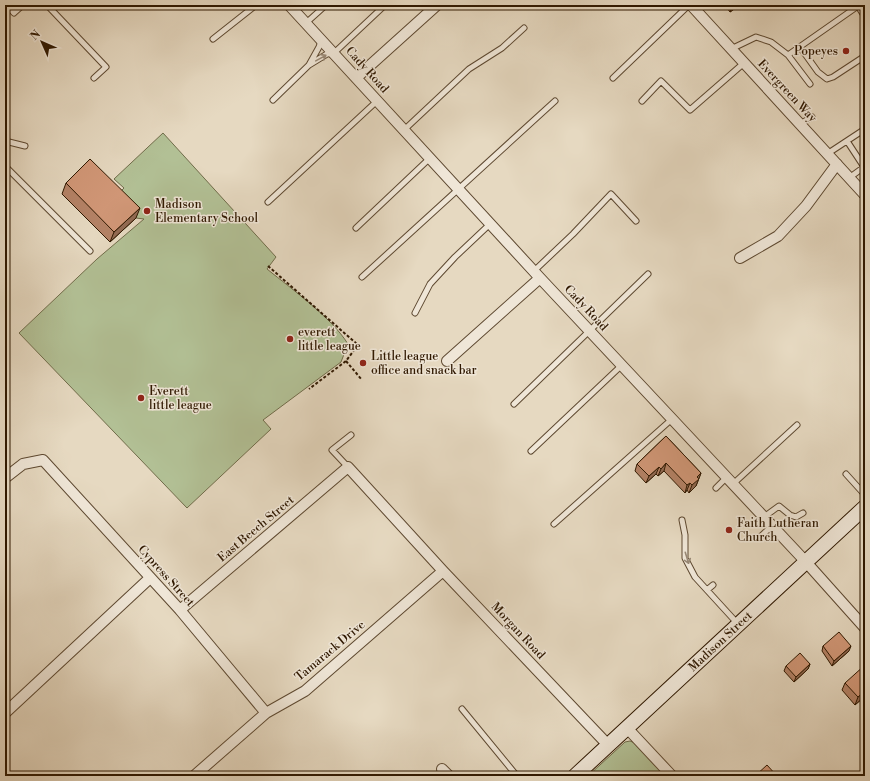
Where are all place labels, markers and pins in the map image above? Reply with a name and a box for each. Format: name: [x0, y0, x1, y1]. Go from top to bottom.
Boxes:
place label: Popeyes: [794, 44, 838, 59]
marker: Popeyes: [841, 46, 851, 56]
place label: Madison Elementary School: [155, 197, 259, 226]
marker: Madison Elementary School: [142, 206, 152, 216]
place label: everett little league: [298, 325, 361, 354]
marker: everett little league: [285, 334, 295, 344]
place label: Little league office and snack bar: [371, 349, 477, 378]
marker: Little league office and snack bar: [358, 358, 368, 368]
place label: Everett little league: [149, 384, 212, 413]
marker: Everett little league: [136, 393, 146, 403]
place label: Faith Lutheran Church: [737, 516, 819, 545]
marker: Faith Lutheran Church: [724, 525, 734, 535]

